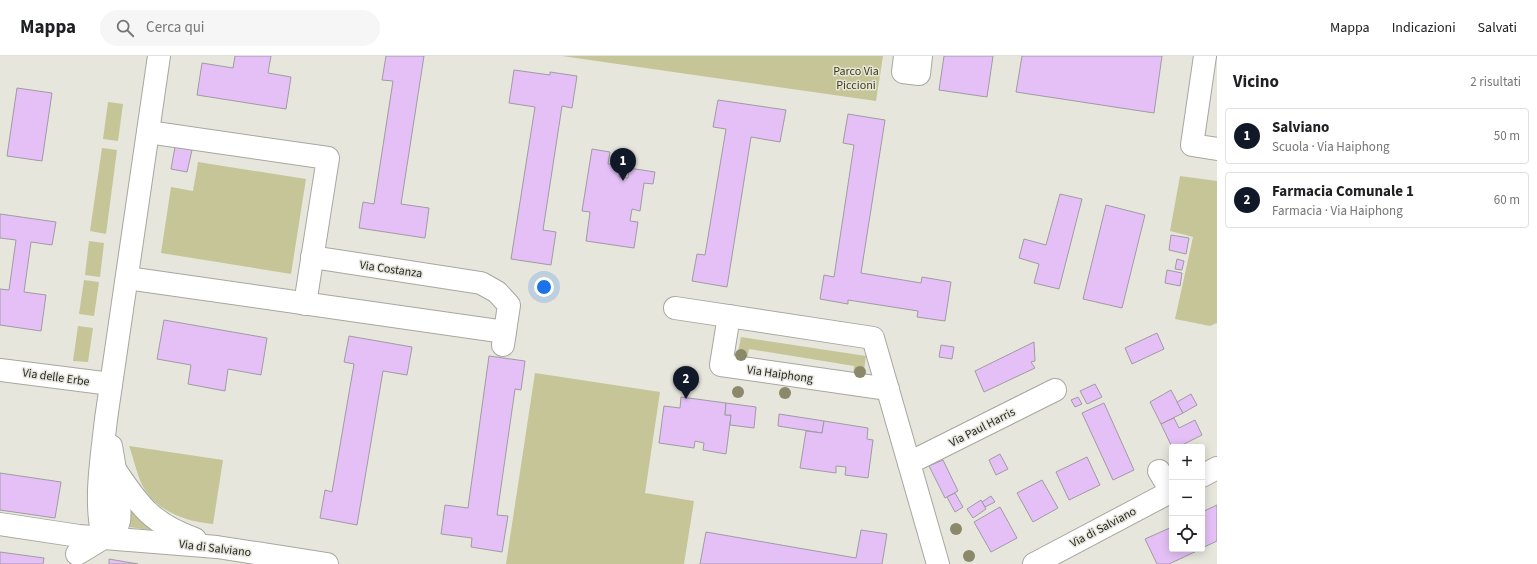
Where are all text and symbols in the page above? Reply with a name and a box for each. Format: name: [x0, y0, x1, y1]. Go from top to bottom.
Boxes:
search box: [100, 10, 380, 46]
text: Mappa: [20, 14, 76, 41]
icon: search: [114, 17, 136, 39]
text: Cerca qui: [146, 17, 205, 38]
text: Mappa: [1330, 18, 1370, 38]
text: Indicazioni: [1392, 18, 1456, 38]
text: Salvati: [1478, 18, 1517, 38]
park label: Parco Via Piccioni: [833, 63, 879, 94]
text: Vicino: [1233, 70, 1279, 94]
text: 2 risultati: [1470, 73, 1521, 91]
text: Salviano: [1272, 117, 1329, 138]
text: 1: [1244, 127, 1250, 145]
text: 50 m: [1494, 127, 1520, 145]
text: Scuola · Via Haiphong: [1272, 138, 1390, 156]
pin: 1: [610, 148, 636, 181]
text: Farmacia Comunale 1: [1272, 181, 1414, 202]
text: 2: [1244, 191, 1250, 209]
text: 60 m: [1494, 191, 1520, 209]
text: Farmacia · Via Haiphong: [1272, 202, 1403, 220]
street label: Via Costanza: [359, 257, 423, 282]
your location: [534, 277, 554, 297]
street label: Via Haiphong: [746, 361, 814, 388]
street label: Via delle Erbe: [21, 364, 91, 391]
pin: 2: [673, 366, 699, 399]
street label: Via Paul Harris: [946, 404, 1018, 451]
map controls: [1169, 444, 1205, 552]
button: +: [1169, 444, 1205, 480]
button: −: [1169, 480, 1205, 516]
street label: Via di Salviano: [1067, 503, 1139, 552]
button: locate: [1169, 516, 1205, 552]
street label: Via di Salviano: [178, 536, 252, 561]

